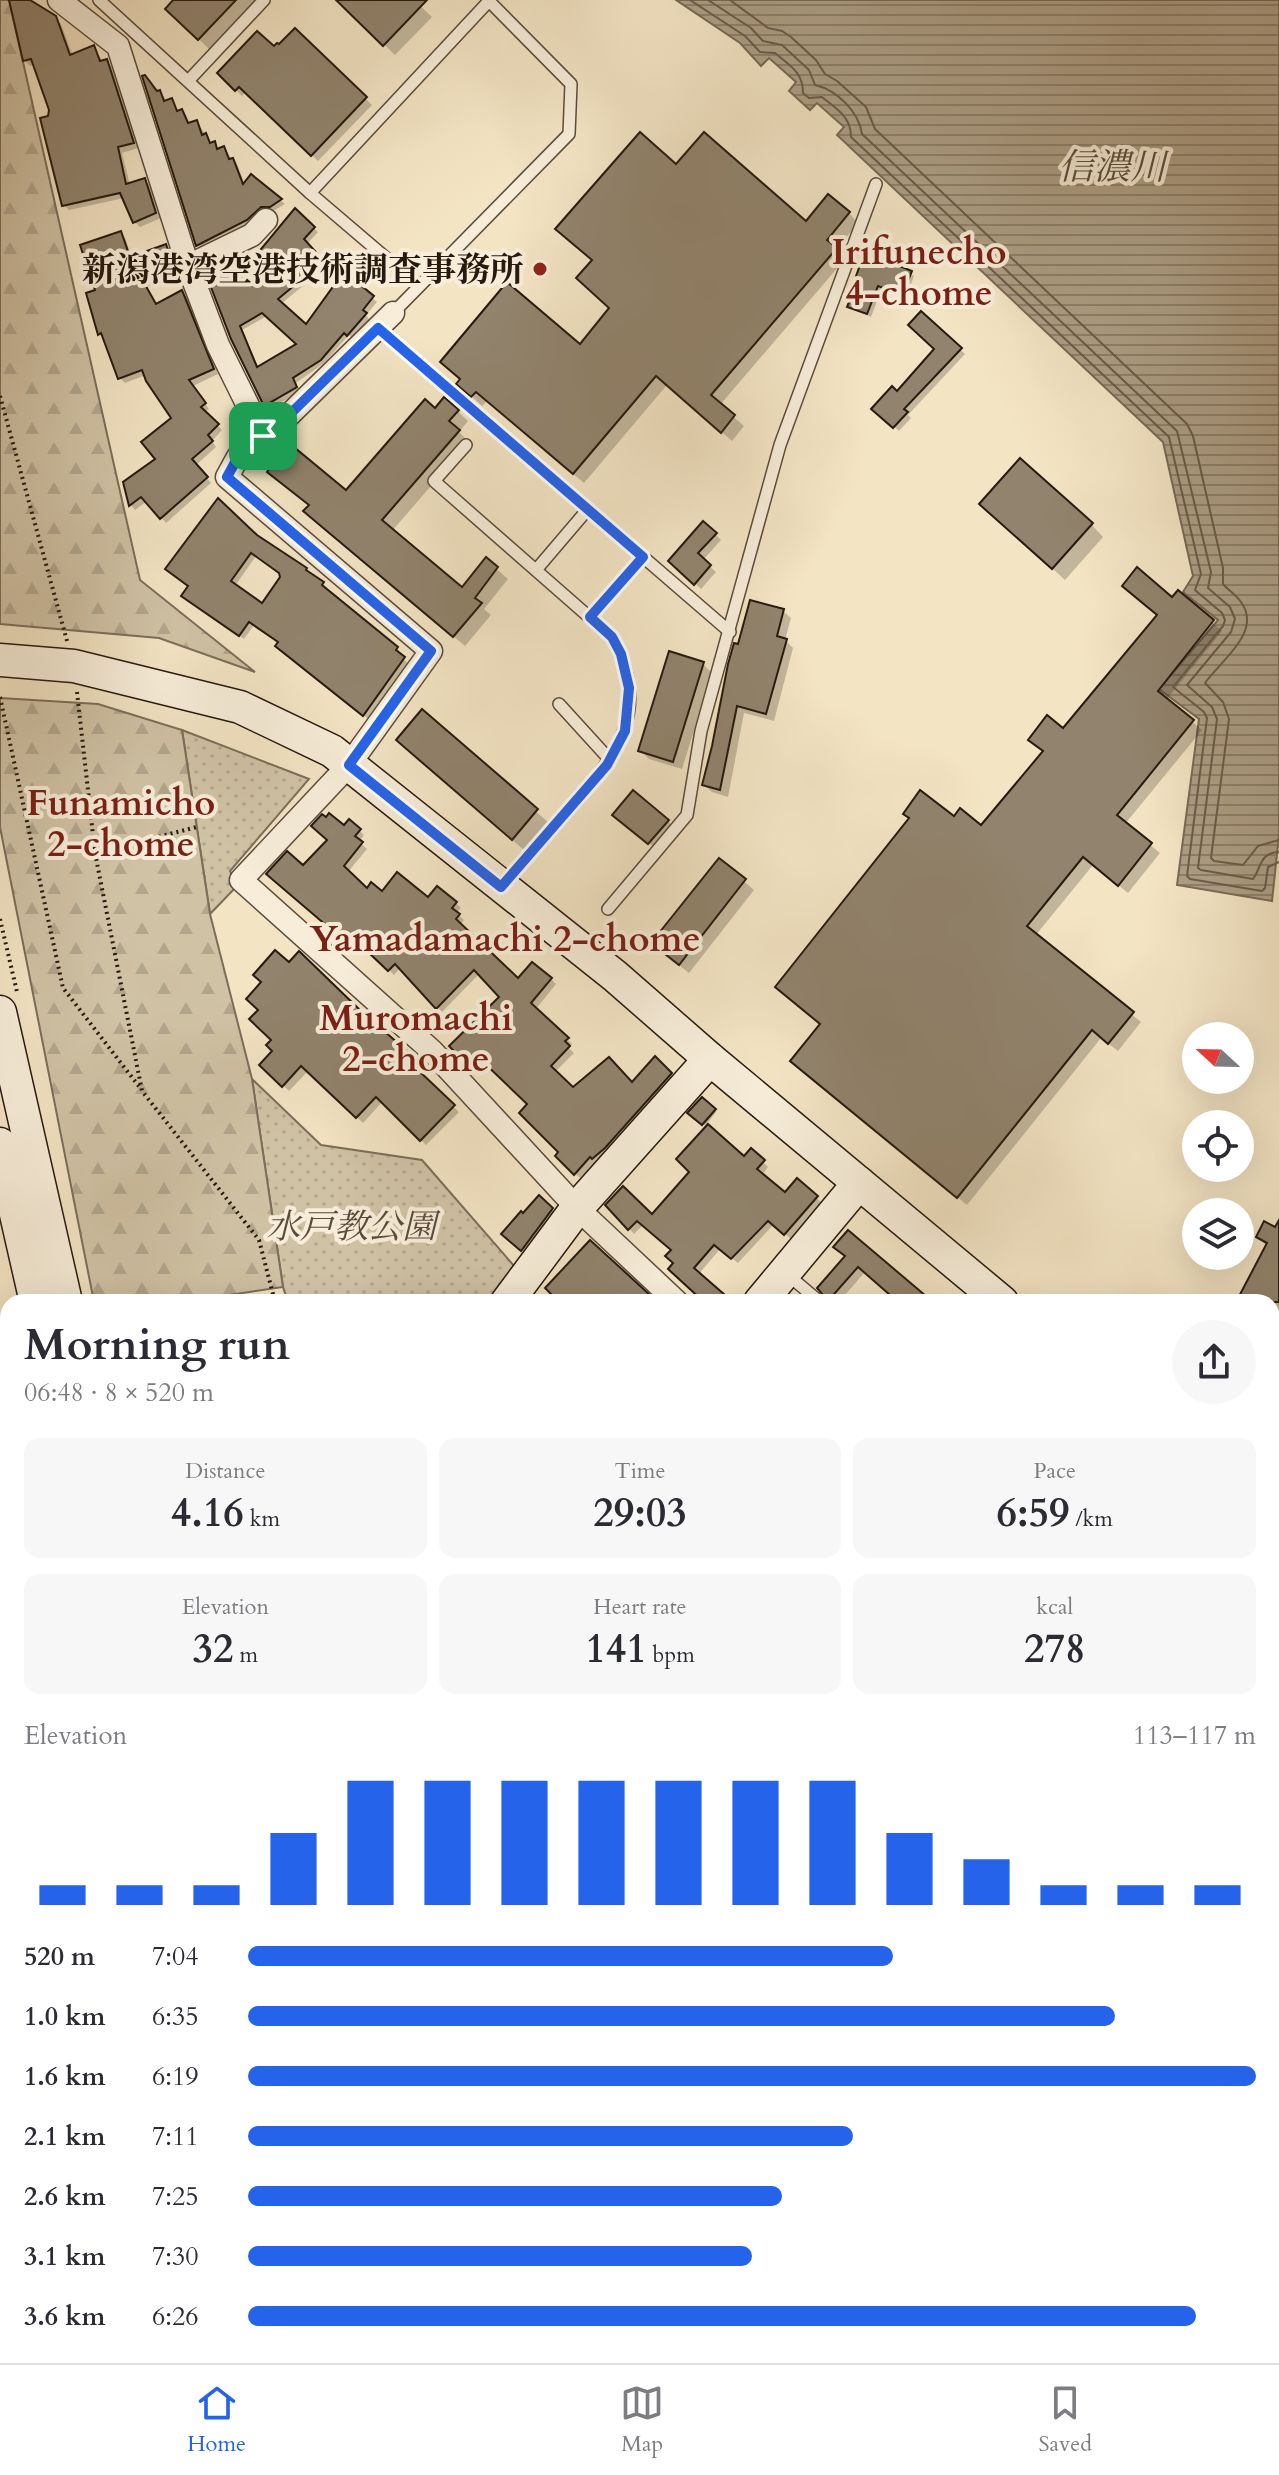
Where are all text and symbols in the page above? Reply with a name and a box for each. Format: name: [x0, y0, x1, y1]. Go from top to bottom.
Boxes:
water label: 信濃川: [1058, 143, 1170, 192]
district label: Irifunecho 4-chome: [832, 228, 1007, 318]
place label: 新潟港湾空港技術調査事務所: [82, 247, 524, 293]
marker: 新潟港湾空港技術調査事務所: [531, 260, 549, 278]
pin: [229, 402, 297, 470]
icon: arrive: [241, 414, 285, 458]
district label: Funamicho 2-chome: [27, 779, 215, 869]
district label: Yamadamachi 2-chome: [309, 915, 701, 964]
district label: Muromachi 2-chome: [319, 994, 513, 1084]
north arrow: [1182, 1022, 1254, 1094]
map controls: [1182, 1022, 1254, 1270]
button: locate: [1182, 1110, 1254, 1182]
button: layers: [1182, 1198, 1254, 1270]
park label: 水戸教公園: [266, 1204, 441, 1250]
text: Morning run: [24, 1315, 290, 1375]
button: share: [1172, 1320, 1256, 1404]
text: 06:48 · 8 × 520 m: [24, 1375, 214, 1410]
text: Distance: [185, 1456, 266, 1486]
text: Time: [615, 1456, 665, 1486]
text: Pace: [1033, 1456, 1076, 1486]
text: 4.16: [171, 1486, 244, 1541]
text: 29:03: [593, 1486, 687, 1541]
text: 6:59: [996, 1486, 1069, 1541]
text: km: [244, 1504, 280, 1534]
text: /km: [1069, 1504, 1113, 1534]
text: Elevation: [182, 1592, 269, 1622]
text: Heart rate: [593, 1592, 687, 1622]
text: kcal: [1036, 1592, 1073, 1622]
text: 32: [193, 1622, 234, 1677]
text: 141: [585, 1622, 647, 1677]
text: 278: [1024, 1622, 1085, 1677]
text: m: [234, 1640, 258, 1670]
text: bpm: [647, 1640, 695, 1670]
text: Elevation: [24, 1718, 127, 1753]
text: 113–117 m: [1133, 1718, 1256, 1753]
text: 520 m: [24, 1939, 95, 1974]
text: 7:04: [152, 1939, 199, 1974]
text: 1.0 km: [24, 1999, 105, 2034]
text: 6:35: [152, 1999, 199, 2034]
text: 1.6 km: [24, 2059, 105, 2094]
text: 6:19: [152, 2059, 199, 2094]
text: 2.1 km: [24, 2119, 105, 2154]
text: 7:11: [152, 2119, 199, 2154]
text: 2.6 km: [24, 2179, 105, 2214]
text: 7:25: [152, 2179, 199, 2214]
text: 3.1 km: [24, 2239, 105, 2274]
text: 7:30: [152, 2239, 199, 2274]
text: 3.6 km: [24, 2299, 105, 2334]
text: 6:26: [152, 2299, 199, 2334]
tab: Home: [187, 2381, 246, 2459]
tab: Map: [620, 2381, 664, 2459]
tab: Saved: [1039, 2381, 1092, 2459]

